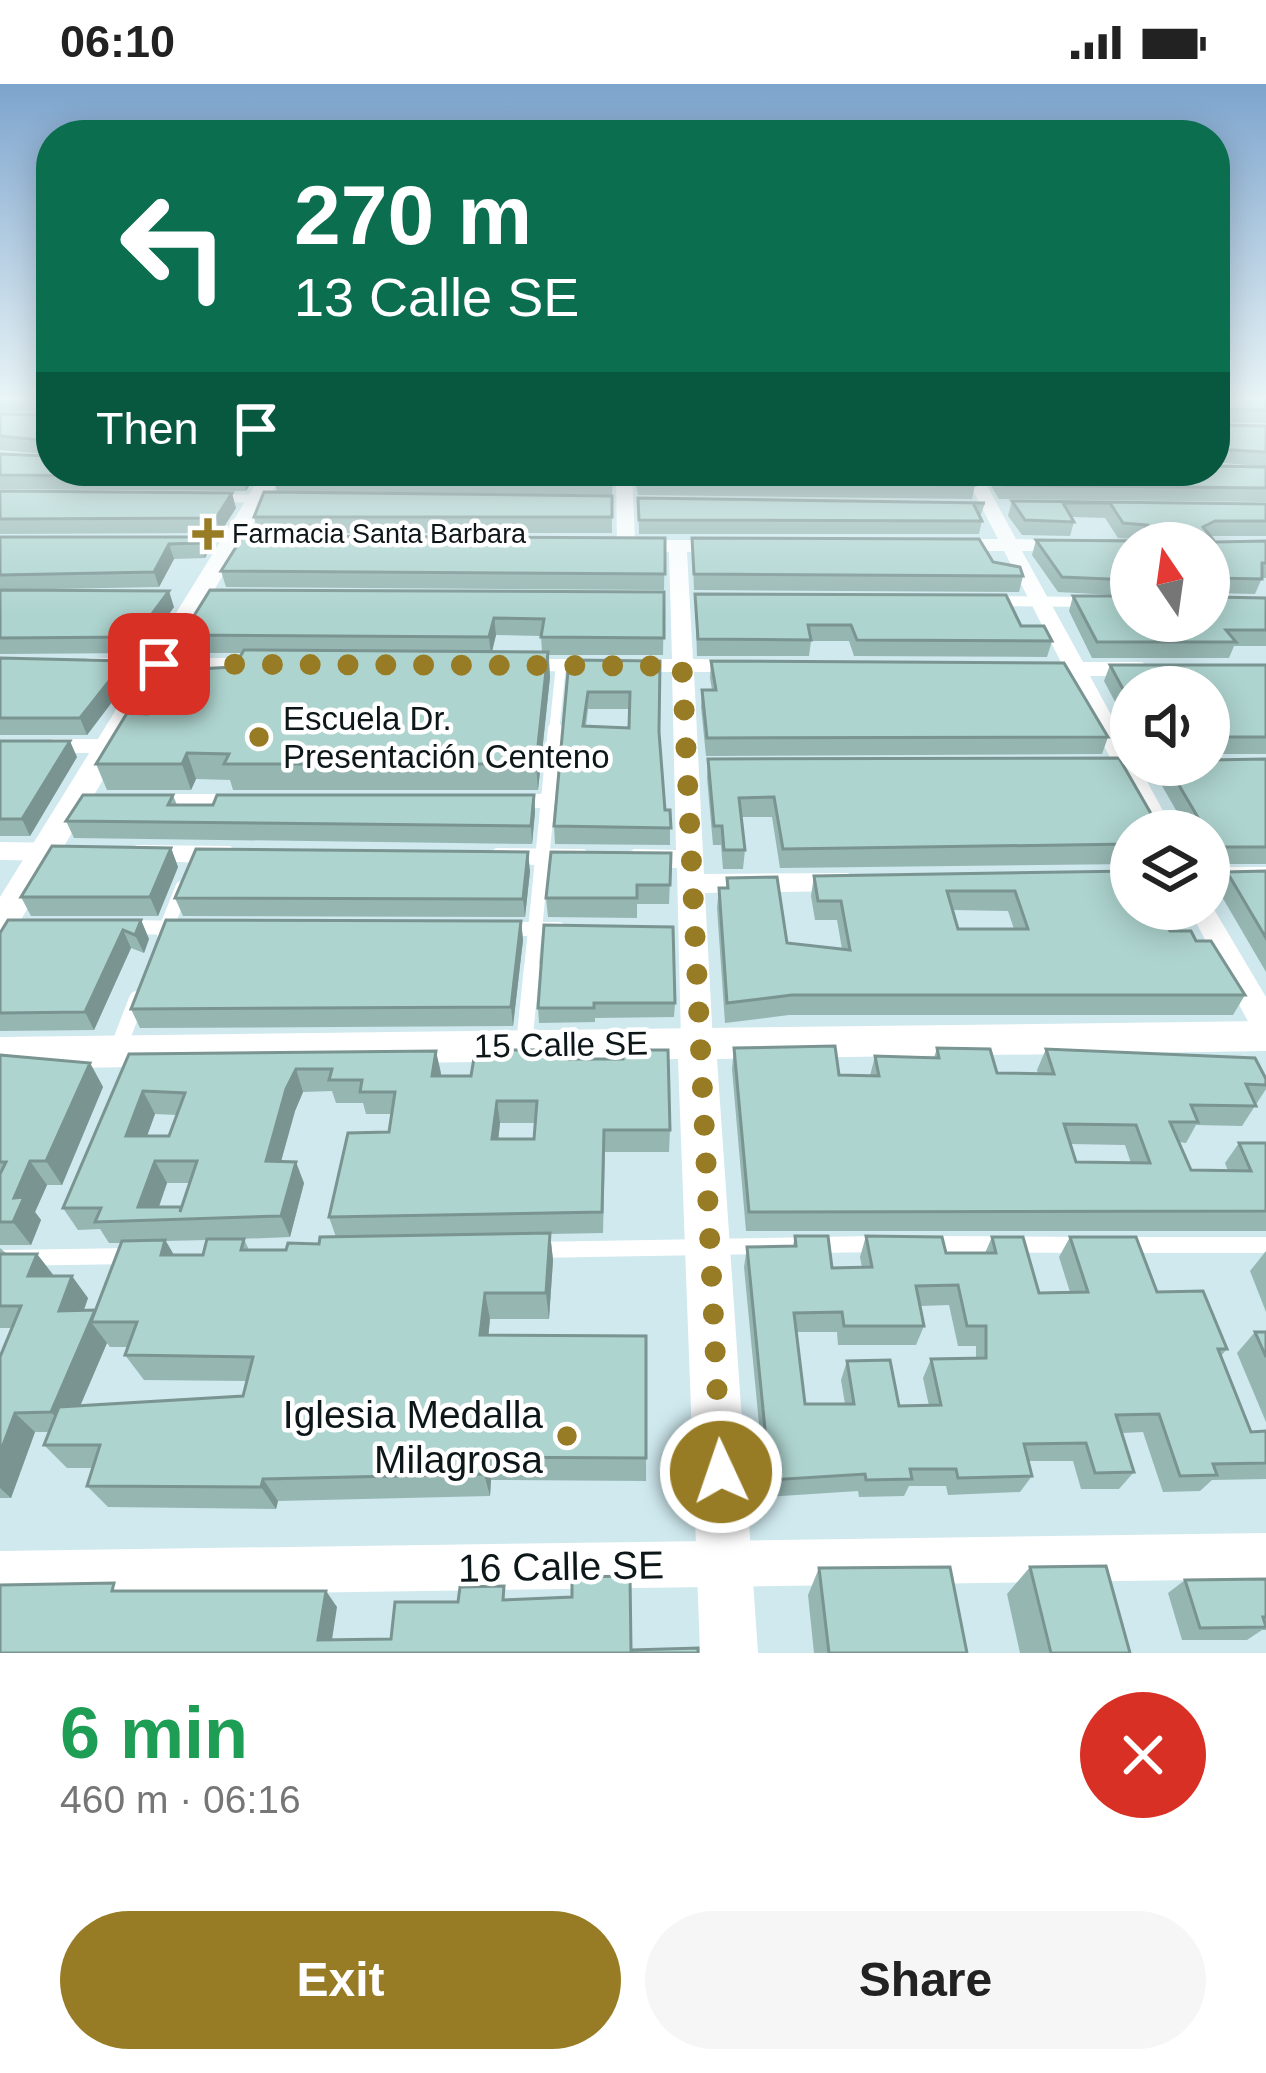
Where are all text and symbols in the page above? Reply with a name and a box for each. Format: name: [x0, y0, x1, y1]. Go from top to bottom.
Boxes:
text: 06:10: [60, 16, 175, 67]
icon: left: [96, 168, 252, 324]
text: 270 m: [294, 168, 532, 262]
text: 13 Calle SE: [294, 267, 579, 327]
icon: arrive: [223, 396, 289, 462]
text: Then: [96, 403, 199, 454]
place label: Farmacia Santa Barbara: [232, 519, 527, 549]
marker: Farmacia Santa Barbara: [195, 521, 221, 547]
north arrow: [1110, 522, 1230, 642]
map controls: [1110, 522, 1230, 930]
pin: [108, 613, 210, 715]
icon: arrive: [126, 631, 192, 697]
button: sound: [1110, 666, 1230, 786]
place label: Escuela Dr. Presentación Centeno: [283, 700, 610, 775]
marker: Escuela Dr. Presentación Centeno: [246, 724, 272, 750]
button: layers: [1110, 810, 1230, 930]
street label: 15 Calle SE: [474, 1024, 648, 1065]
place label: Iglesia Medalla Milagrosa: [283, 1393, 543, 1481]
position arrow: [658, 1409, 784, 1535]
marker: Iglesia Medalla Milagrosa: [554, 1423, 580, 1449]
street label: 16 Calle SE: [458, 1543, 664, 1590]
button: close: [1080, 1692, 1206, 1818]
text: 6 min: [60, 1693, 248, 1773]
text: 460 m · 06:16: [60, 1778, 301, 1821]
button: Exit: [60, 1911, 621, 2049]
button: Share: [645, 1911, 1206, 2049]

